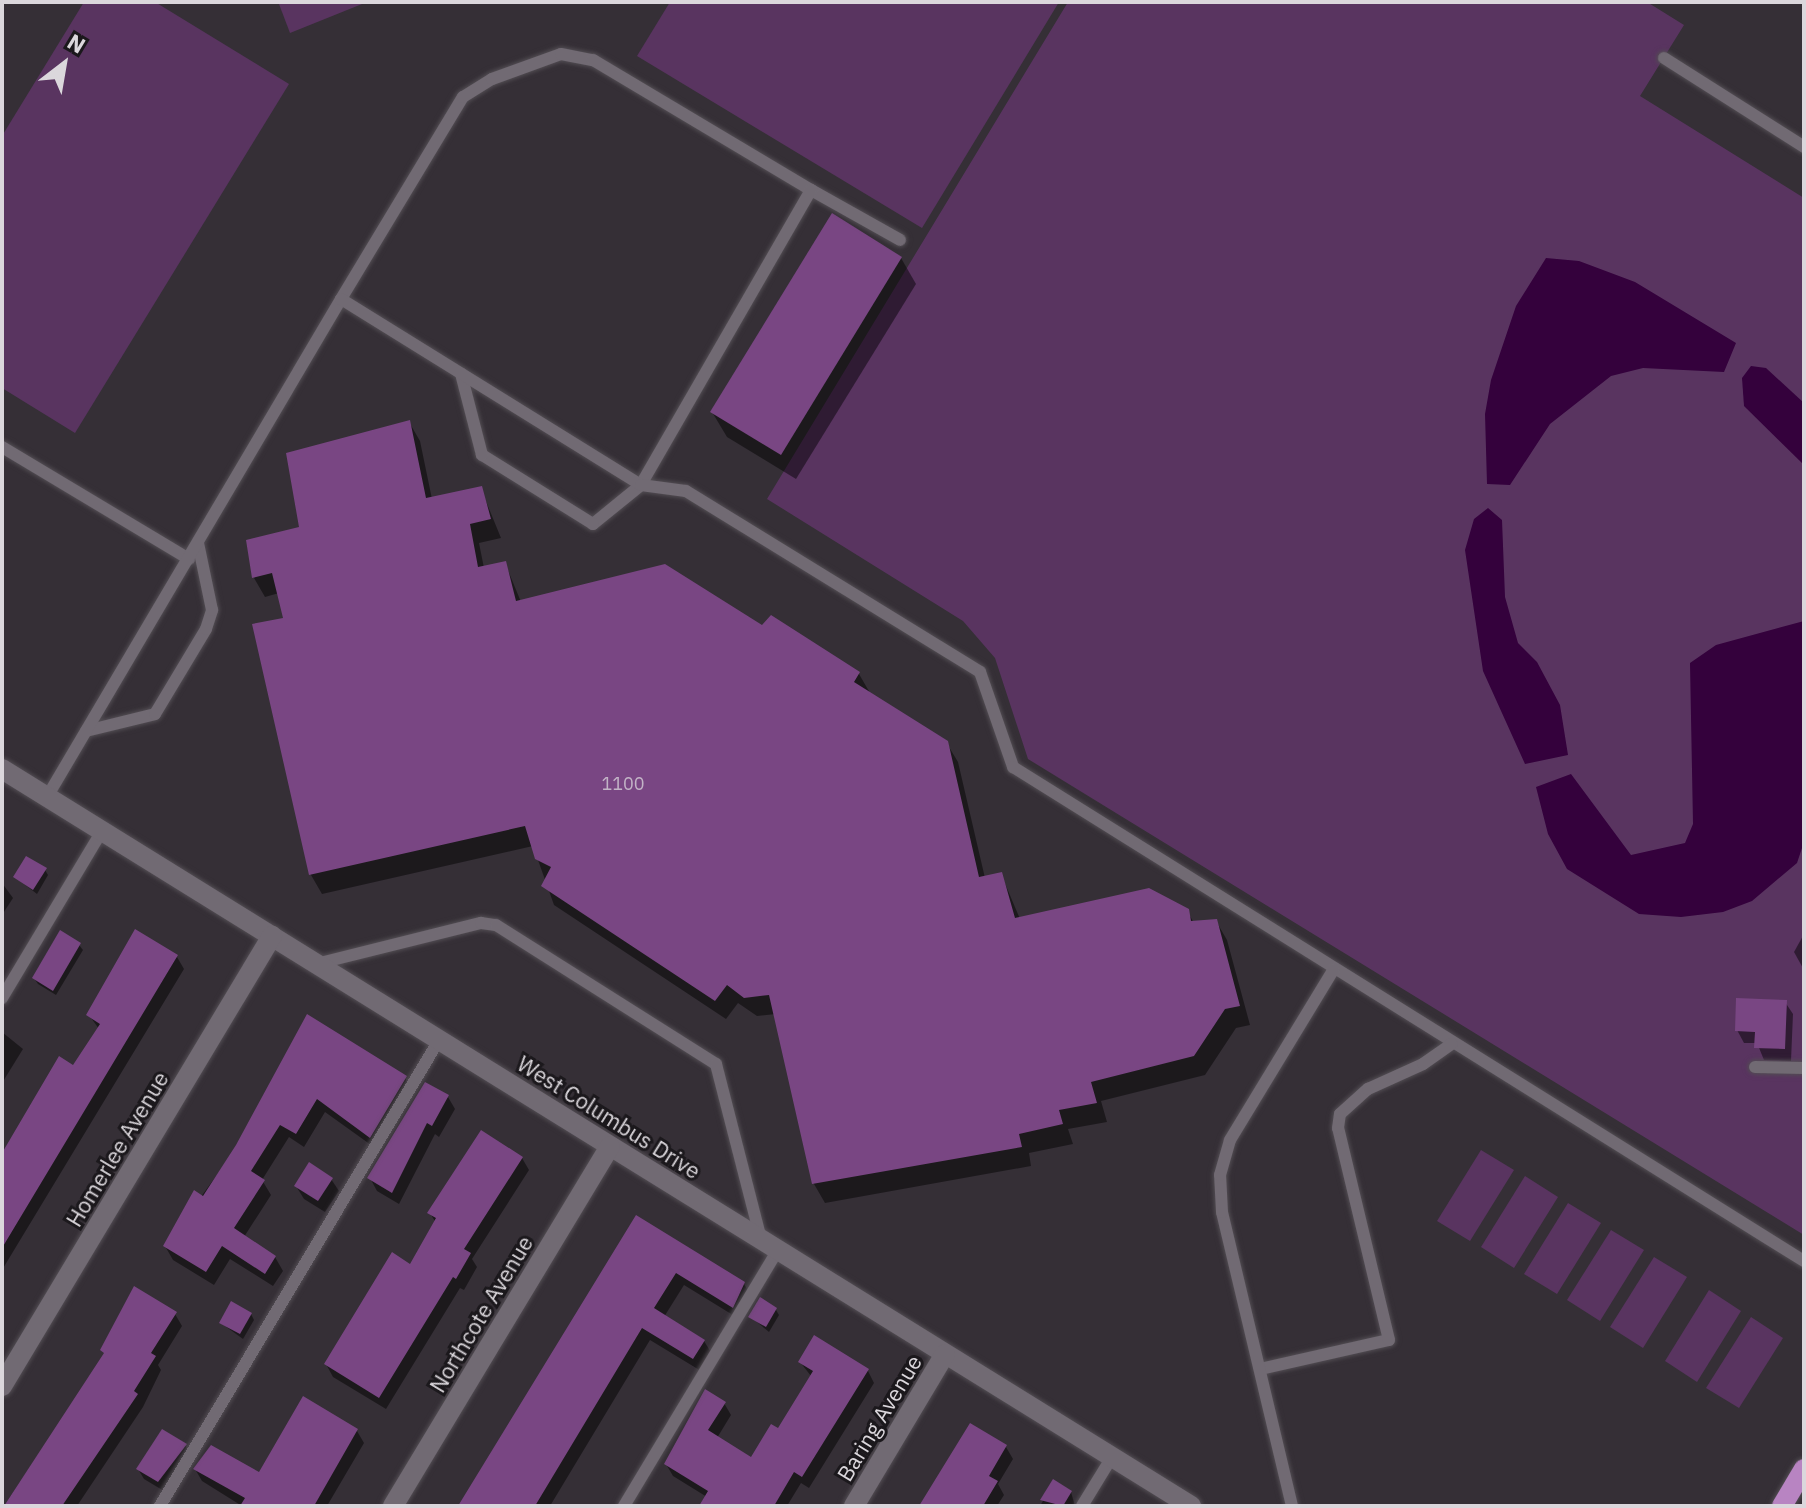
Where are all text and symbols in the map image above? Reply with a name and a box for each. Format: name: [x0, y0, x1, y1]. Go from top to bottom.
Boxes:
north arrow: [24, 24, 104, 104]
text: N: [62, 26, 91, 60]
house number: 1100: [601, 773, 645, 795]
street label: West Columbus Drive: [513, 1050, 705, 1184]
street label: Homerlee Avenue: [60, 1067, 174, 1231]
street label: Northcote Avenue: [424, 1231, 538, 1397]
street label: Baring Avenue: [831, 1350, 927, 1486]

